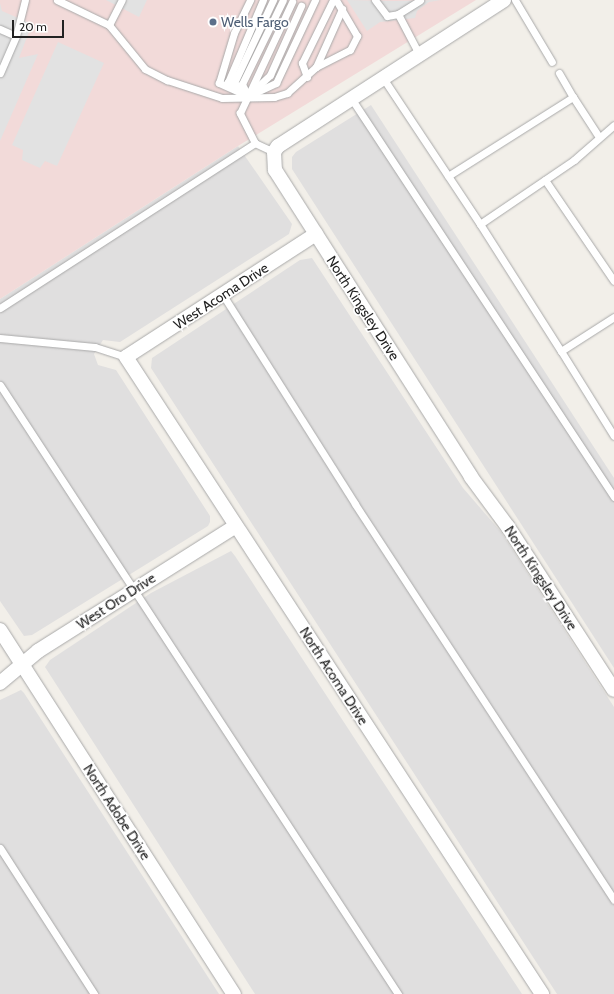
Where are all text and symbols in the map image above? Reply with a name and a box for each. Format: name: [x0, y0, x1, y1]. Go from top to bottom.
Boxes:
scale bar: [14, 12, 66, 38]
place label: Wells Fargo: [221, 14, 289, 30]
marker: Wells Fargo: [208, 17, 218, 27]
text: 20 m: [19, 19, 47, 34]
street label: North Kingsley Drive: [323, 253, 403, 363]
street label: West Acoma Drive: [171, 259, 271, 333]
street label: North Kingsley Drive: [501, 523, 581, 633]
street label: West Oro Drive: [73, 569, 159, 633]
street label: North Acoma Drive: [296, 624, 372, 728]
street label: North Adobe Drive: [80, 761, 154, 863]

